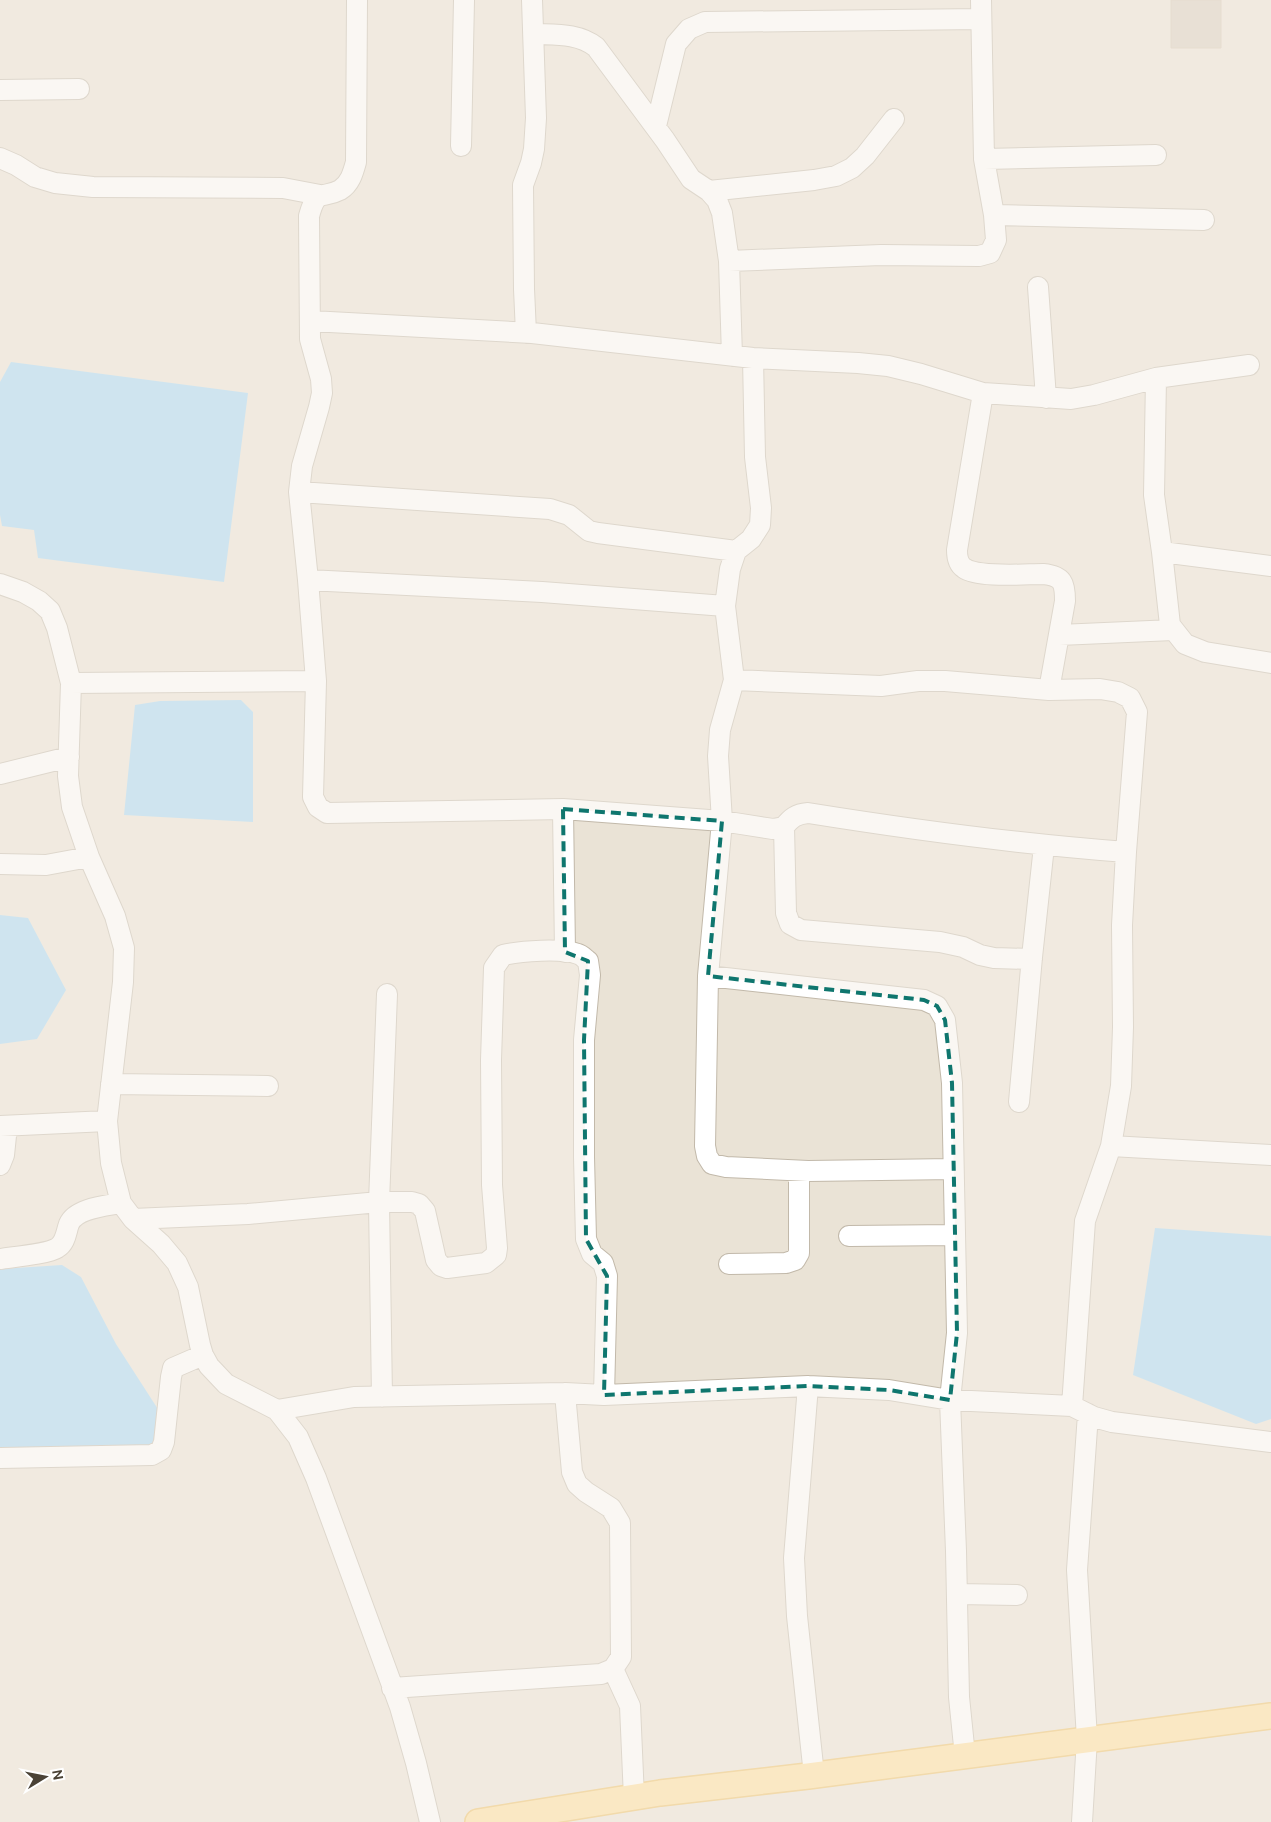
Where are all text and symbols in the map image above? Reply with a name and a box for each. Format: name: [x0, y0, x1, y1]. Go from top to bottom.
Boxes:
north arrow: [20, 1752, 70, 1802]
text: N: [49, 1768, 67, 1781]

